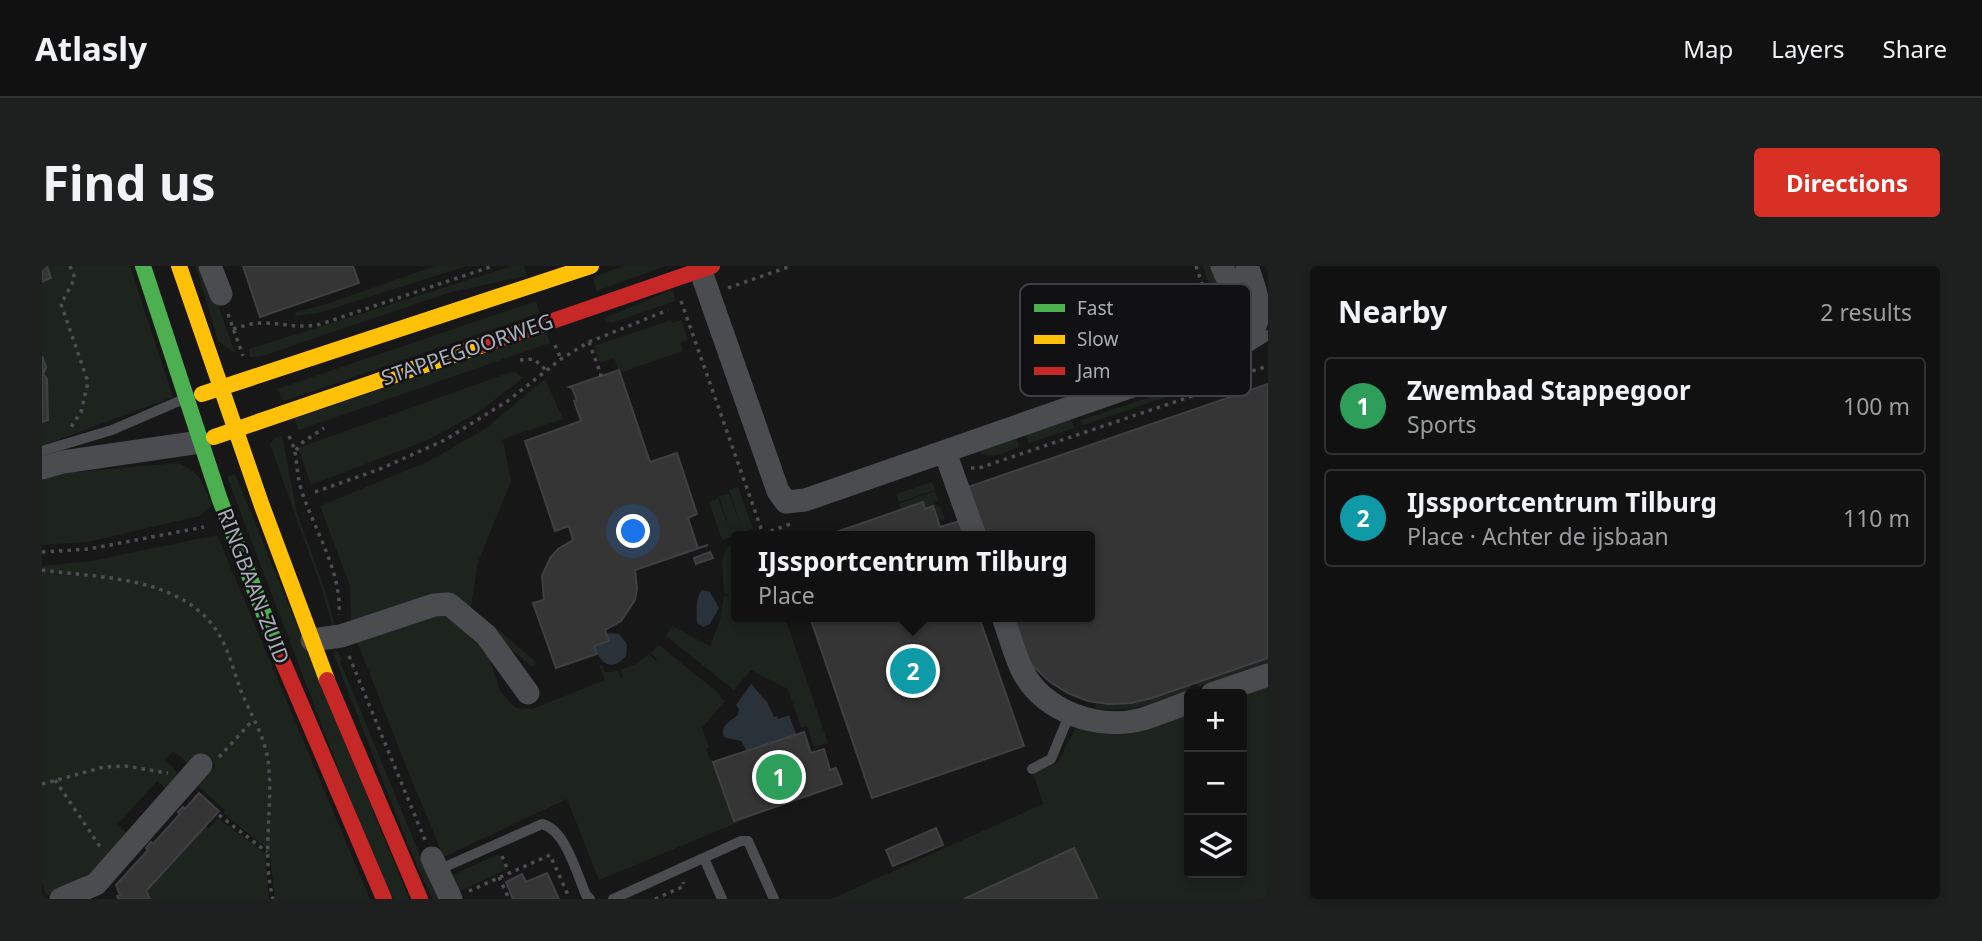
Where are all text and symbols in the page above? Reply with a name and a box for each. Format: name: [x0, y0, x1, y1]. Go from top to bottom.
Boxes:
text: Atlasly: [35, 26, 147, 71]
text: Map: [1683, 32, 1733, 65]
text: Layers: [1771, 32, 1845, 65]
text: Share: [1883, 32, 1947, 65]
button: Directions: [1754, 148, 1940, 217]
text: Find us: [42, 149, 216, 215]
legend: [1020, 284, 1251, 396]
text: Nearby: [1338, 291, 1447, 332]
text: Fast: [1077, 295, 1114, 321]
text: 2 results: [1820, 296, 1912, 328]
street label: STAPPEGOORWEG: [377, 306, 557, 392]
text: Slow: [1077, 326, 1118, 352]
text: Jam: [1075, 358, 1111, 384]
text: Zwembad Stappegoor: [1407, 372, 1691, 408]
text: 1: [1356, 390, 1370, 422]
text: 100 m: [1843, 390, 1910, 422]
text: Sports: [1407, 408, 1477, 440]
text: IJssportcentrum Tilburg: [1407, 484, 1717, 520]
text: 2: [1356, 502, 1370, 534]
text: 110 m: [1843, 502, 1910, 534]
street label: RINGBAAN-ZUID: [211, 504, 297, 668]
your location: [616, 514, 650, 548]
text: Place · Achter de ijsbaan: [1407, 520, 1669, 552]
popup: [731, 531, 1095, 622]
text: IJssportcentrum Tilburg: [758, 543, 1068, 579]
text: Place: [758, 579, 815, 611]
pin: 2: [890, 645, 936, 697]
map controls: [1184, 689, 1247, 878]
button: +: [1184, 689, 1247, 752]
pin: 1: [756, 751, 802, 803]
button: −: [1184, 752, 1247, 815]
button: layers: [1184, 815, 1247, 878]

